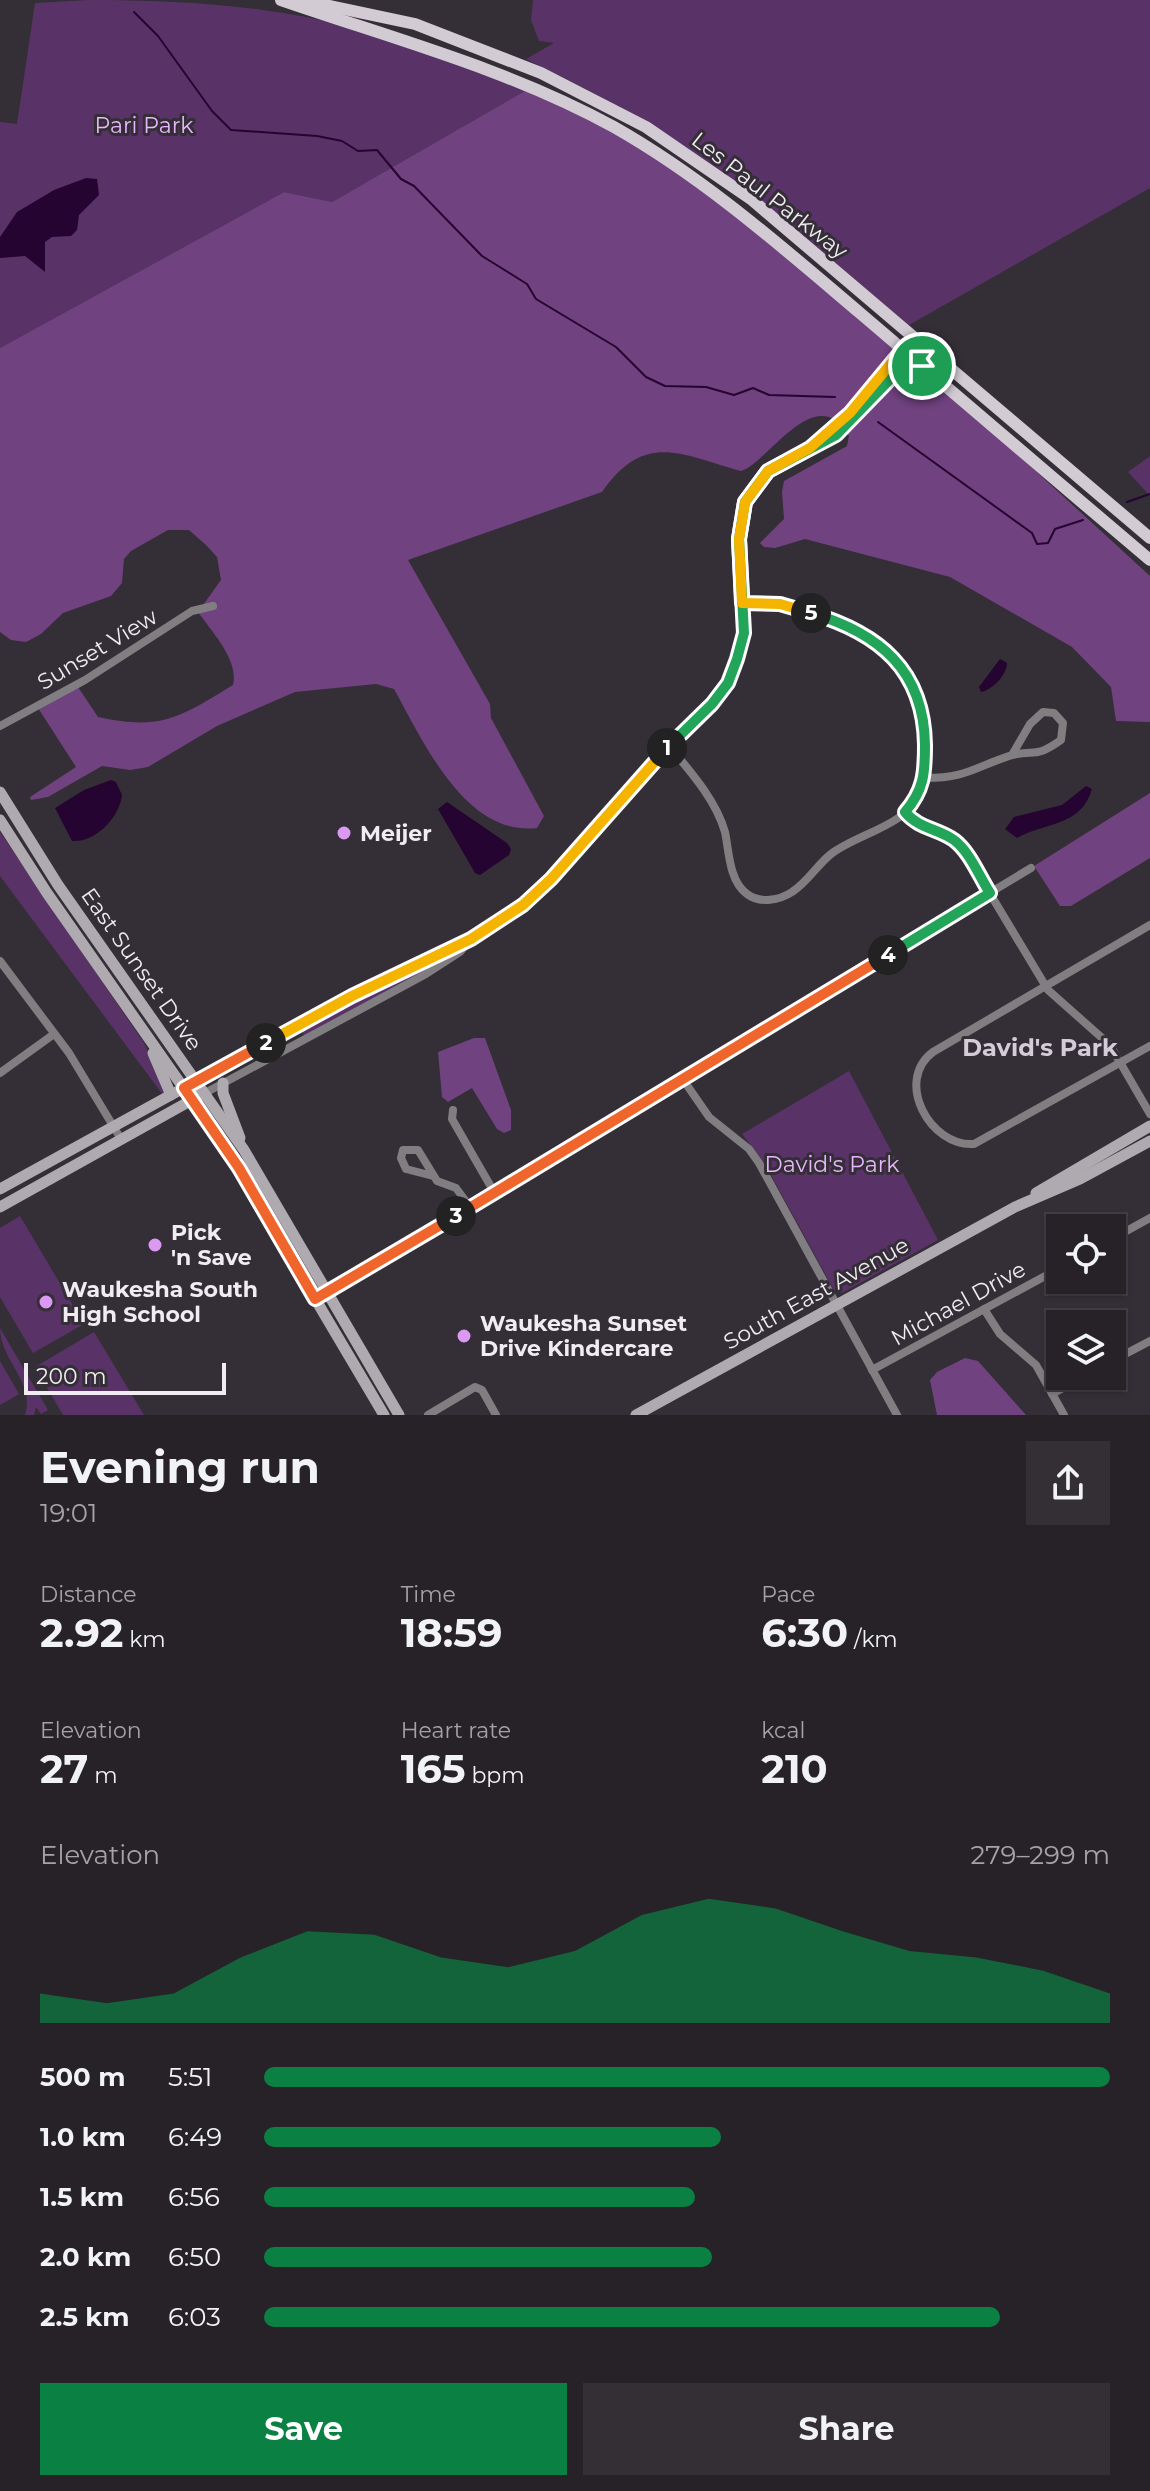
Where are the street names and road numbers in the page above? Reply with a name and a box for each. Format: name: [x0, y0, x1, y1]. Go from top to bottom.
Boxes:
street label: Les Paul Parkway: [686, 126, 853, 265]
street label: Sunset View: [32, 603, 163, 696]
street label: East Sunset Drive: [75, 883, 208, 1056]
street label: South East Avenue: [719, 1231, 914, 1356]
street label: Michael Drive: [886, 1255, 1030, 1352]

